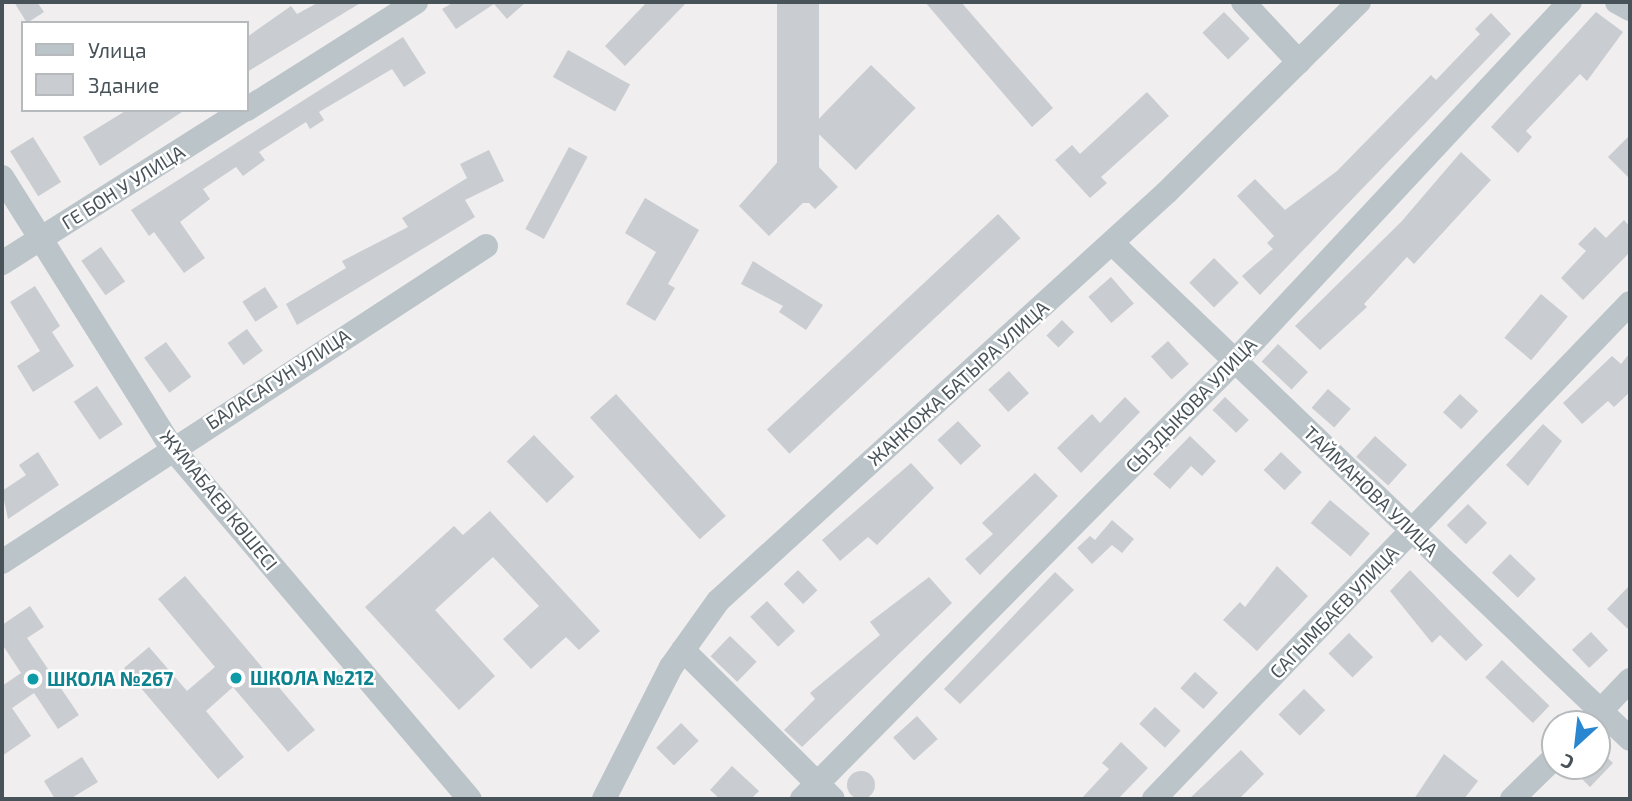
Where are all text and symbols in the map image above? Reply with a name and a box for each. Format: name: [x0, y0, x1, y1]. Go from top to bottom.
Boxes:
legend: [21, 21, 248, 112]
text: Улица: [88, 37, 147, 62]
text: Здание: [88, 72, 159, 97]
street label: ГЕ БОН У УЛИЦА: [57, 140, 189, 234]
street label: ЖАНКОЖА БАТЫРА УЛИЦА: [863, 296, 1053, 470]
street label: БАЛАСАГУН УЛИЦА: [201, 324, 355, 434]
street label: СЫЗДЫКОВА УЛИЦА: [1121, 333, 1261, 477]
street label: ТАЙМАНОВА УЛИЦА: [1299, 421, 1443, 561]
street label: ЖҰМАБАЕВ КӨШЕСІ: [155, 425, 283, 575]
street label: САГЫМБАЕВ УЛИЦА: [1265, 541, 1403, 683]
place label: ШКОЛА №212: [250, 667, 374, 689]
place label: ШКОЛА №267: [47, 668, 173, 690]
marker: ШКОЛА №212: [228, 670, 244, 686]
marker: ШКОЛА №267: [25, 671, 41, 687]
north arrow: [1541, 710, 1611, 780]
text: С: [1557, 750, 1577, 775]

